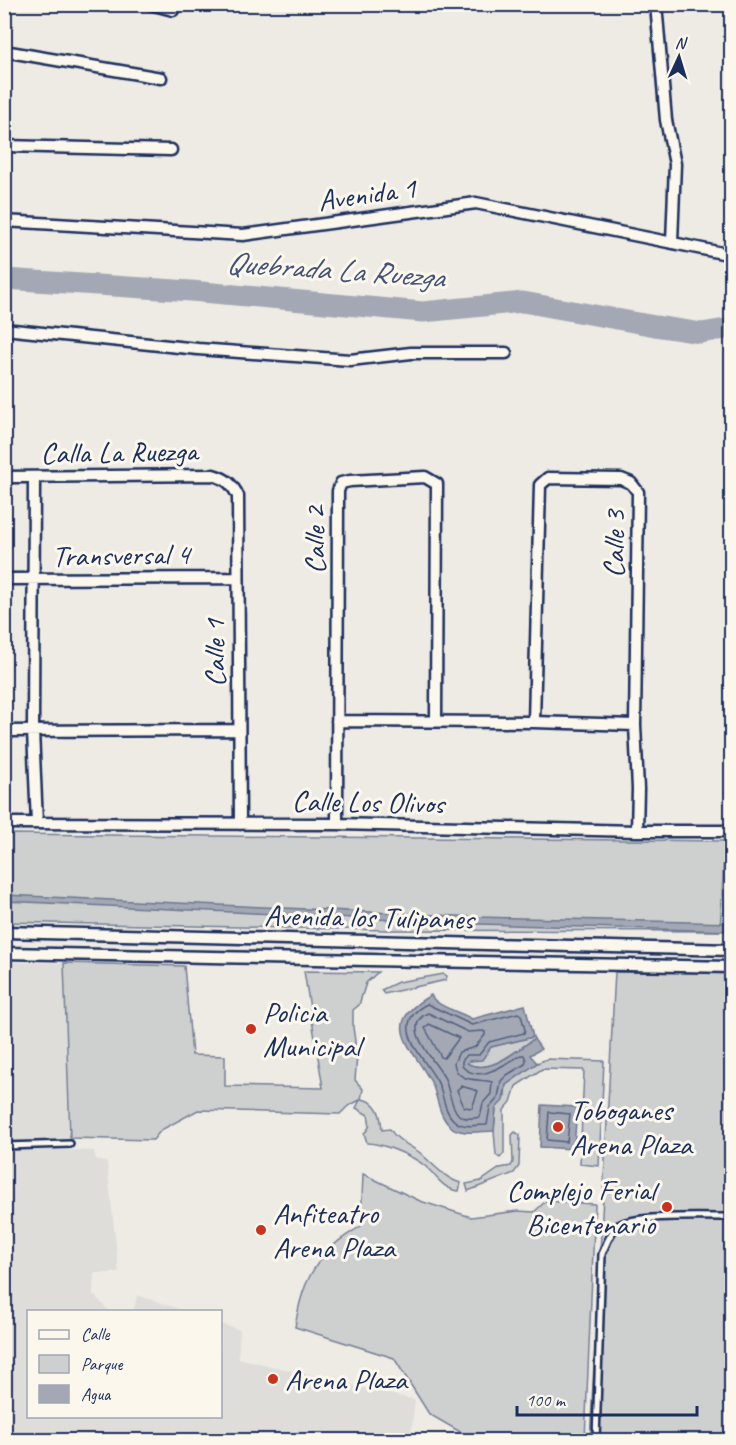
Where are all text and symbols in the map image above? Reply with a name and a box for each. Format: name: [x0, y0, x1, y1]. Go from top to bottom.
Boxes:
north arrow: [649, 27, 709, 87]
text: N: [674, 33, 689, 54]
street label: Avenida 1: [316, 168, 420, 220]
water label: Quebrada La Ruezga: [225, 241, 448, 298]
street label: Calla La Ruezga: [40, 432, 200, 472]
street label: Calle 2: [295, 504, 333, 574]
street label: Calle 3: [594, 507, 634, 578]
street label: Transversal 4: [52, 535, 193, 575]
street label: Calle 1: [195, 618, 233, 687]
street label: Calle Los Olivos: [292, 782, 447, 822]
street label: Avenida los Tulipanes: [264, 896, 477, 938]
place label: Policia Municipal: [263, 993, 365, 1065]
marker: Policia Municipal: [244, 1022, 258, 1036]
place label: Toboganes Arena Plaza: [570, 1091, 694, 1163]
marker: Toboganes Arena Plaza: [551, 1120, 565, 1134]
place label: Complejo Ferial Bicentenario: [507, 1171, 660, 1243]
place label: Anfiteatro Arena Plaza: [273, 1194, 397, 1266]
marker: Complejo Ferial Bicentenario: [660, 1200, 674, 1214]
marker: Anfiteatro Arena Plaza: [254, 1223, 268, 1237]
legend: [27, 1310, 222, 1418]
text: Calle: [81, 1323, 110, 1345]
text: Parque: [81, 1353, 123, 1375]
place label: Arena Plaza: [285, 1360, 409, 1398]
marker: Arena Plaza: [266, 1372, 280, 1386]
scale bar: [517, 1379, 697, 1417]
text: Agua: [81, 1383, 112, 1405]
text: 100 m: [526, 1389, 567, 1411]

